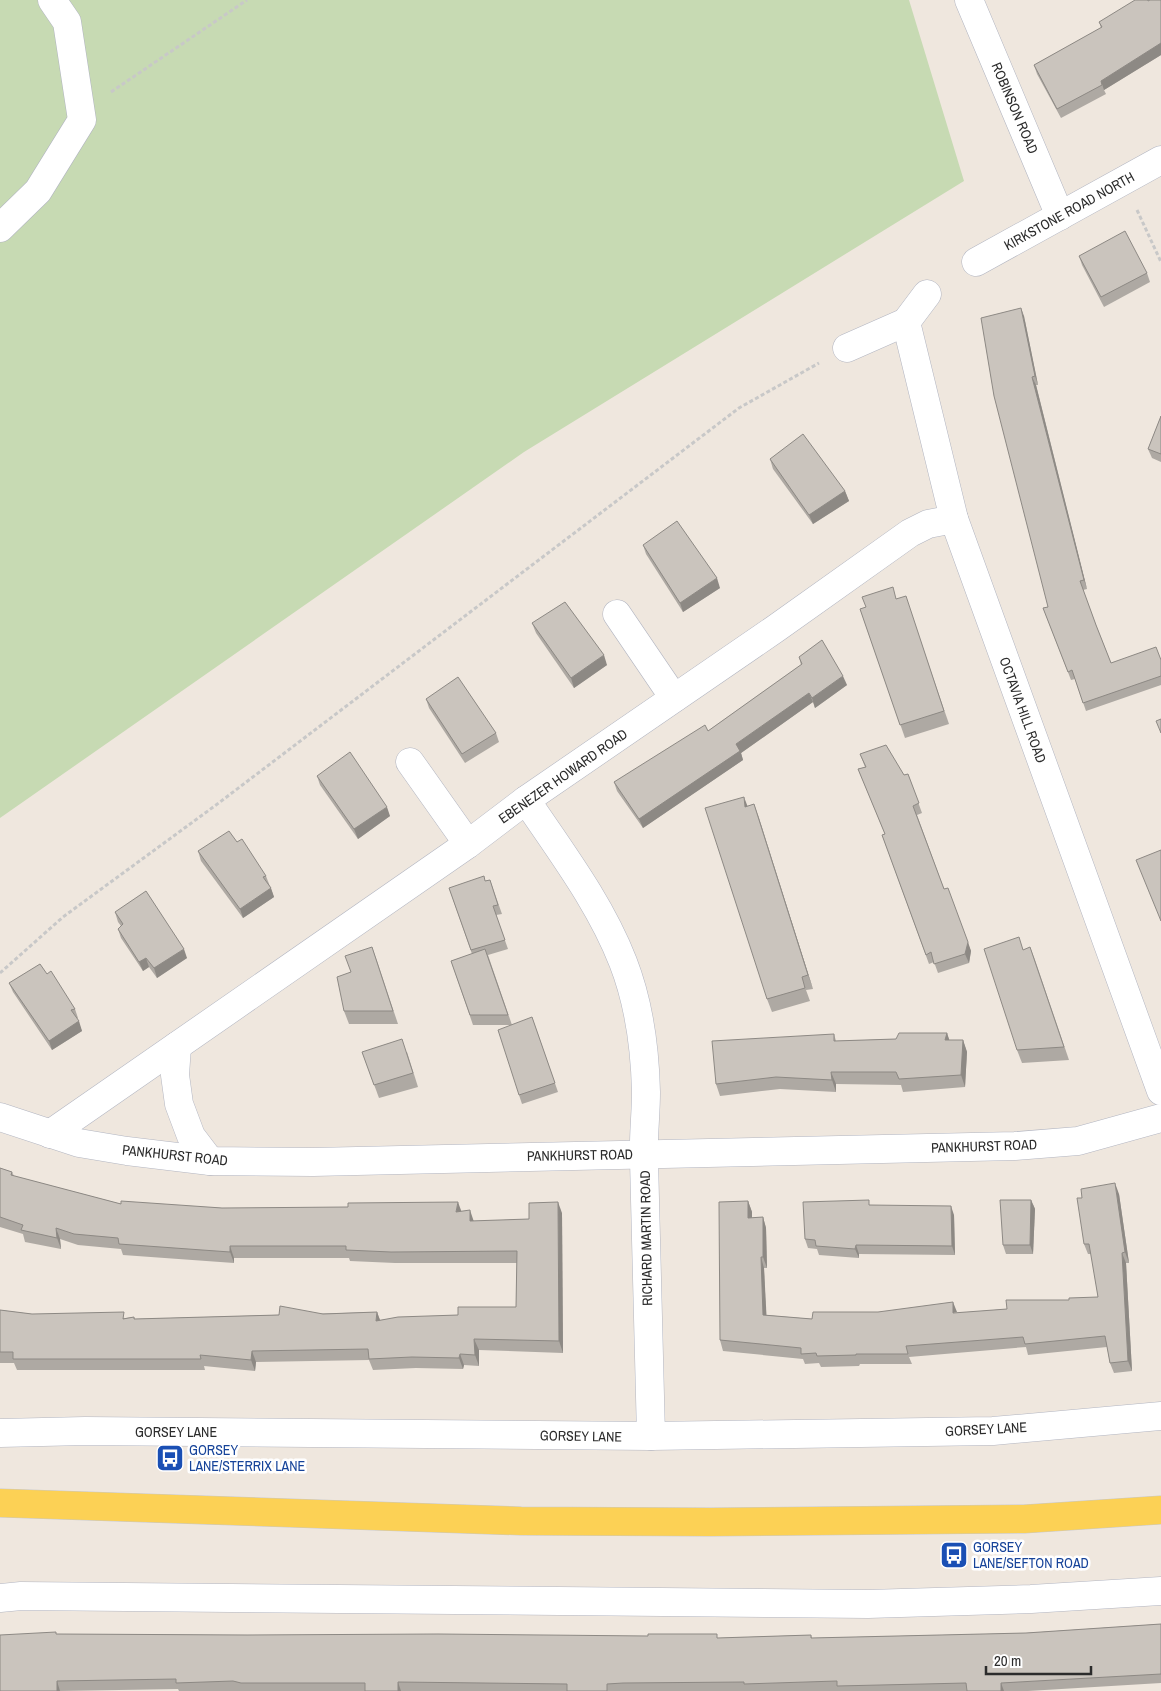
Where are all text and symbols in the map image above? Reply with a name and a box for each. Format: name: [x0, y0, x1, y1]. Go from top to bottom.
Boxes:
street label: ROBINSON ROAD: [988, 60, 1042, 156]
street label: KIRKSTONE ROAD NORTH: [1001, 168, 1137, 254]
street label: OCTAVIA HILL ROAD: [995, 655, 1051, 765]
street label: EBENEZER HOWARD ROAD: [495, 725, 631, 827]
street label: PANKHURST ROAD: [931, 1135, 1037, 1157]
street label: PANKHURST ROAD: [121, 1141, 229, 1169]
street label: PANKHURST ROAD: [527, 1145, 633, 1165]
street label: RICHARD MARTIN ROAD: [636, 1170, 656, 1306]
street label: GORSEY LANE: [945, 1418, 1027, 1440]
street label: GORSEY LANE: [135, 1423, 217, 1441]
street label: GORSEY LANE: [540, 1426, 622, 1446]
place label: GORSEY LANE/STERRIX LANE: [189, 1441, 305, 1475]
bus stop icon: GORSEY LANE/STERRIX LANE: [155, 1443, 185, 1473]
place label: GORSEY LANE/SEFTON ROAD: [973, 1538, 1089, 1572]
bus stop icon: GORSEY LANE/SEFTON ROAD: [939, 1540, 969, 1570]
scale bar: [986, 1644, 1091, 1676]
text: 20 m: [994, 1650, 1021, 1671]

